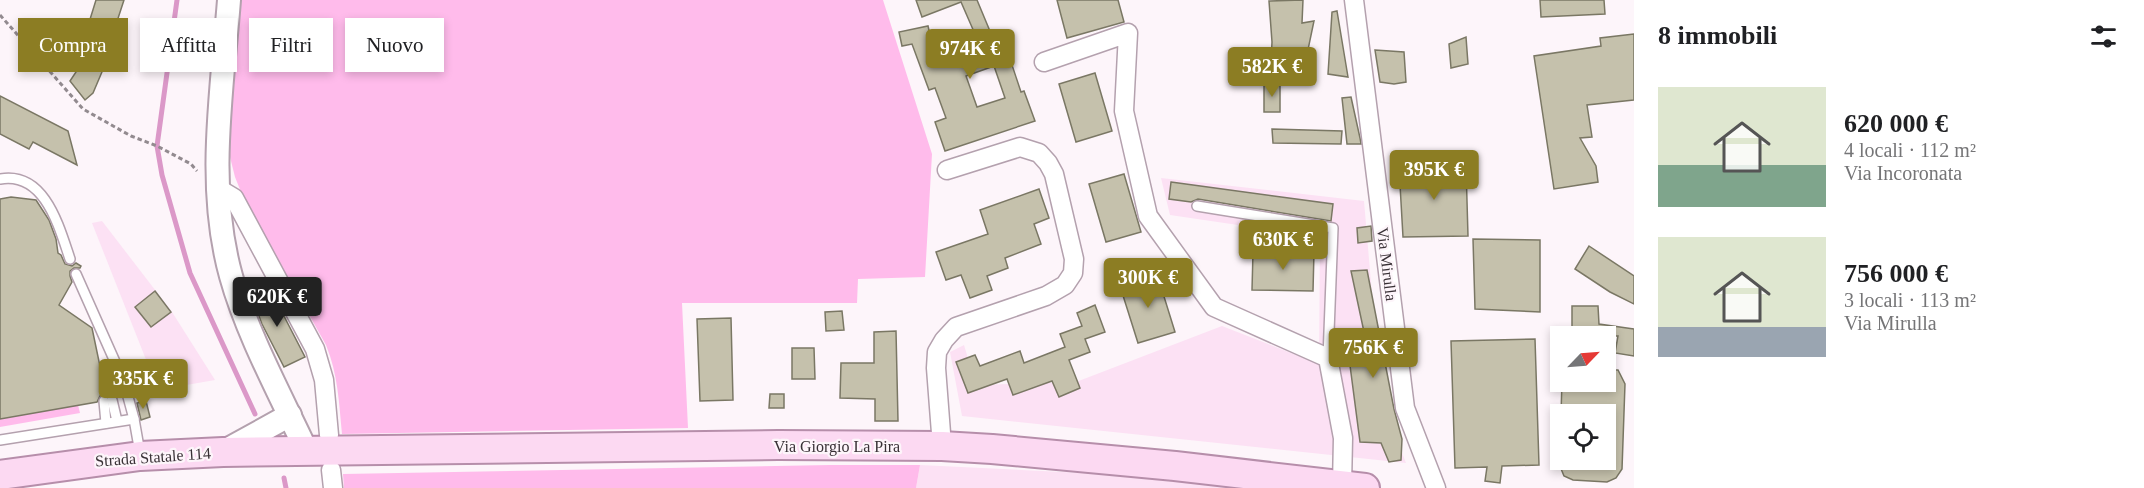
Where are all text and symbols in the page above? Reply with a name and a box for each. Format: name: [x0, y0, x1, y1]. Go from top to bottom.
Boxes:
chip: Compra: [18, 18, 128, 72]
chip: Affitta: [140, 18, 237, 72]
chip: Filtri: [249, 18, 333, 72]
chip: Nuovo: [345, 18, 444, 72]
icon: filters: [2087, 20, 2120, 53]
text: 8 immobili: [1658, 21, 1777, 50]
pin: 974K €: [921, 29, 1019, 80]
text: 974K €: [940, 37, 1000, 59]
pin: 582K €: [1223, 47, 1321, 98]
text: 582K €: [1242, 55, 1302, 77]
text: 620 000 €: [1844, 109, 1948, 138]
icon: home: [1706, 111, 1778, 183]
text: 4 locali · 112 m²: [1844, 139, 1976, 161]
pin: 395K €: [1385, 150, 1483, 201]
text: 395K €: [1404, 158, 1464, 180]
text: Via Incoronata: [1844, 162, 1962, 184]
pin: 630K €: [1234, 220, 1332, 271]
street label: Via Mirulla: [1374, 226, 1400, 302]
text: 630K €: [1253, 228, 1313, 250]
pin: 300K €: [1099, 258, 1197, 309]
text: 756 000 €: [1844, 259, 1948, 288]
icon: home: [1706, 261, 1778, 333]
text: 300K €: [1118, 266, 1178, 288]
pin: 620K €: [228, 277, 326, 328]
text: 620K €: [247, 285, 307, 307]
text: 3 locali · 113 m²: [1844, 289, 1976, 311]
text: Via Mirulla: [1844, 312, 1937, 334]
north arrow: [1550, 326, 1616, 392]
map controls: [1550, 326, 1616, 470]
pin: 756K €: [1324, 328, 1422, 379]
text: 756K €: [1343, 336, 1403, 358]
pin: 335K €: [94, 359, 192, 410]
text: 335K €: [113, 367, 173, 389]
button: locate: [1550, 404, 1616, 470]
street label: Via Giorgio La Pira: [774, 438, 900, 456]
street label: Strada Statale 114: [95, 444, 211, 470]

